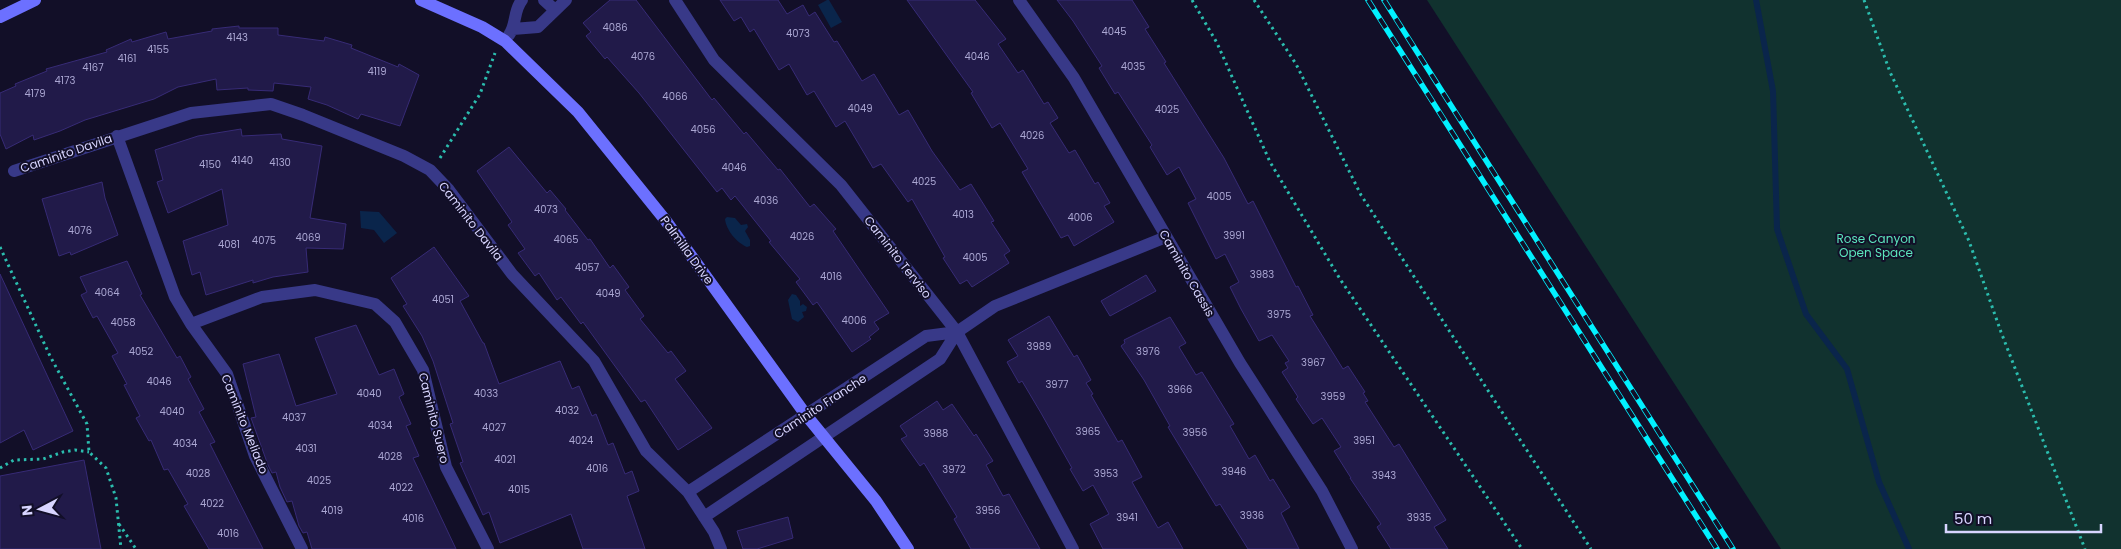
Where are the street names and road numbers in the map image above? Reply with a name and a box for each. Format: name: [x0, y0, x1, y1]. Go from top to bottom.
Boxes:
street label: Caminito Davila: [18, 129, 114, 177]
street label: Caminito Davila: [435, 178, 507, 264]
street label: Palmilla Drive: [656, 212, 718, 288]
street label: Caminito Terviso: [860, 212, 936, 302]
street label: Caminito Cassis: [1155, 226, 1219, 320]
street label: Caminito Franche: [770, 370, 870, 442]
street label: Caminito Suero: [415, 371, 454, 465]
street label: Caminito Meliado: [217, 372, 273, 477]

